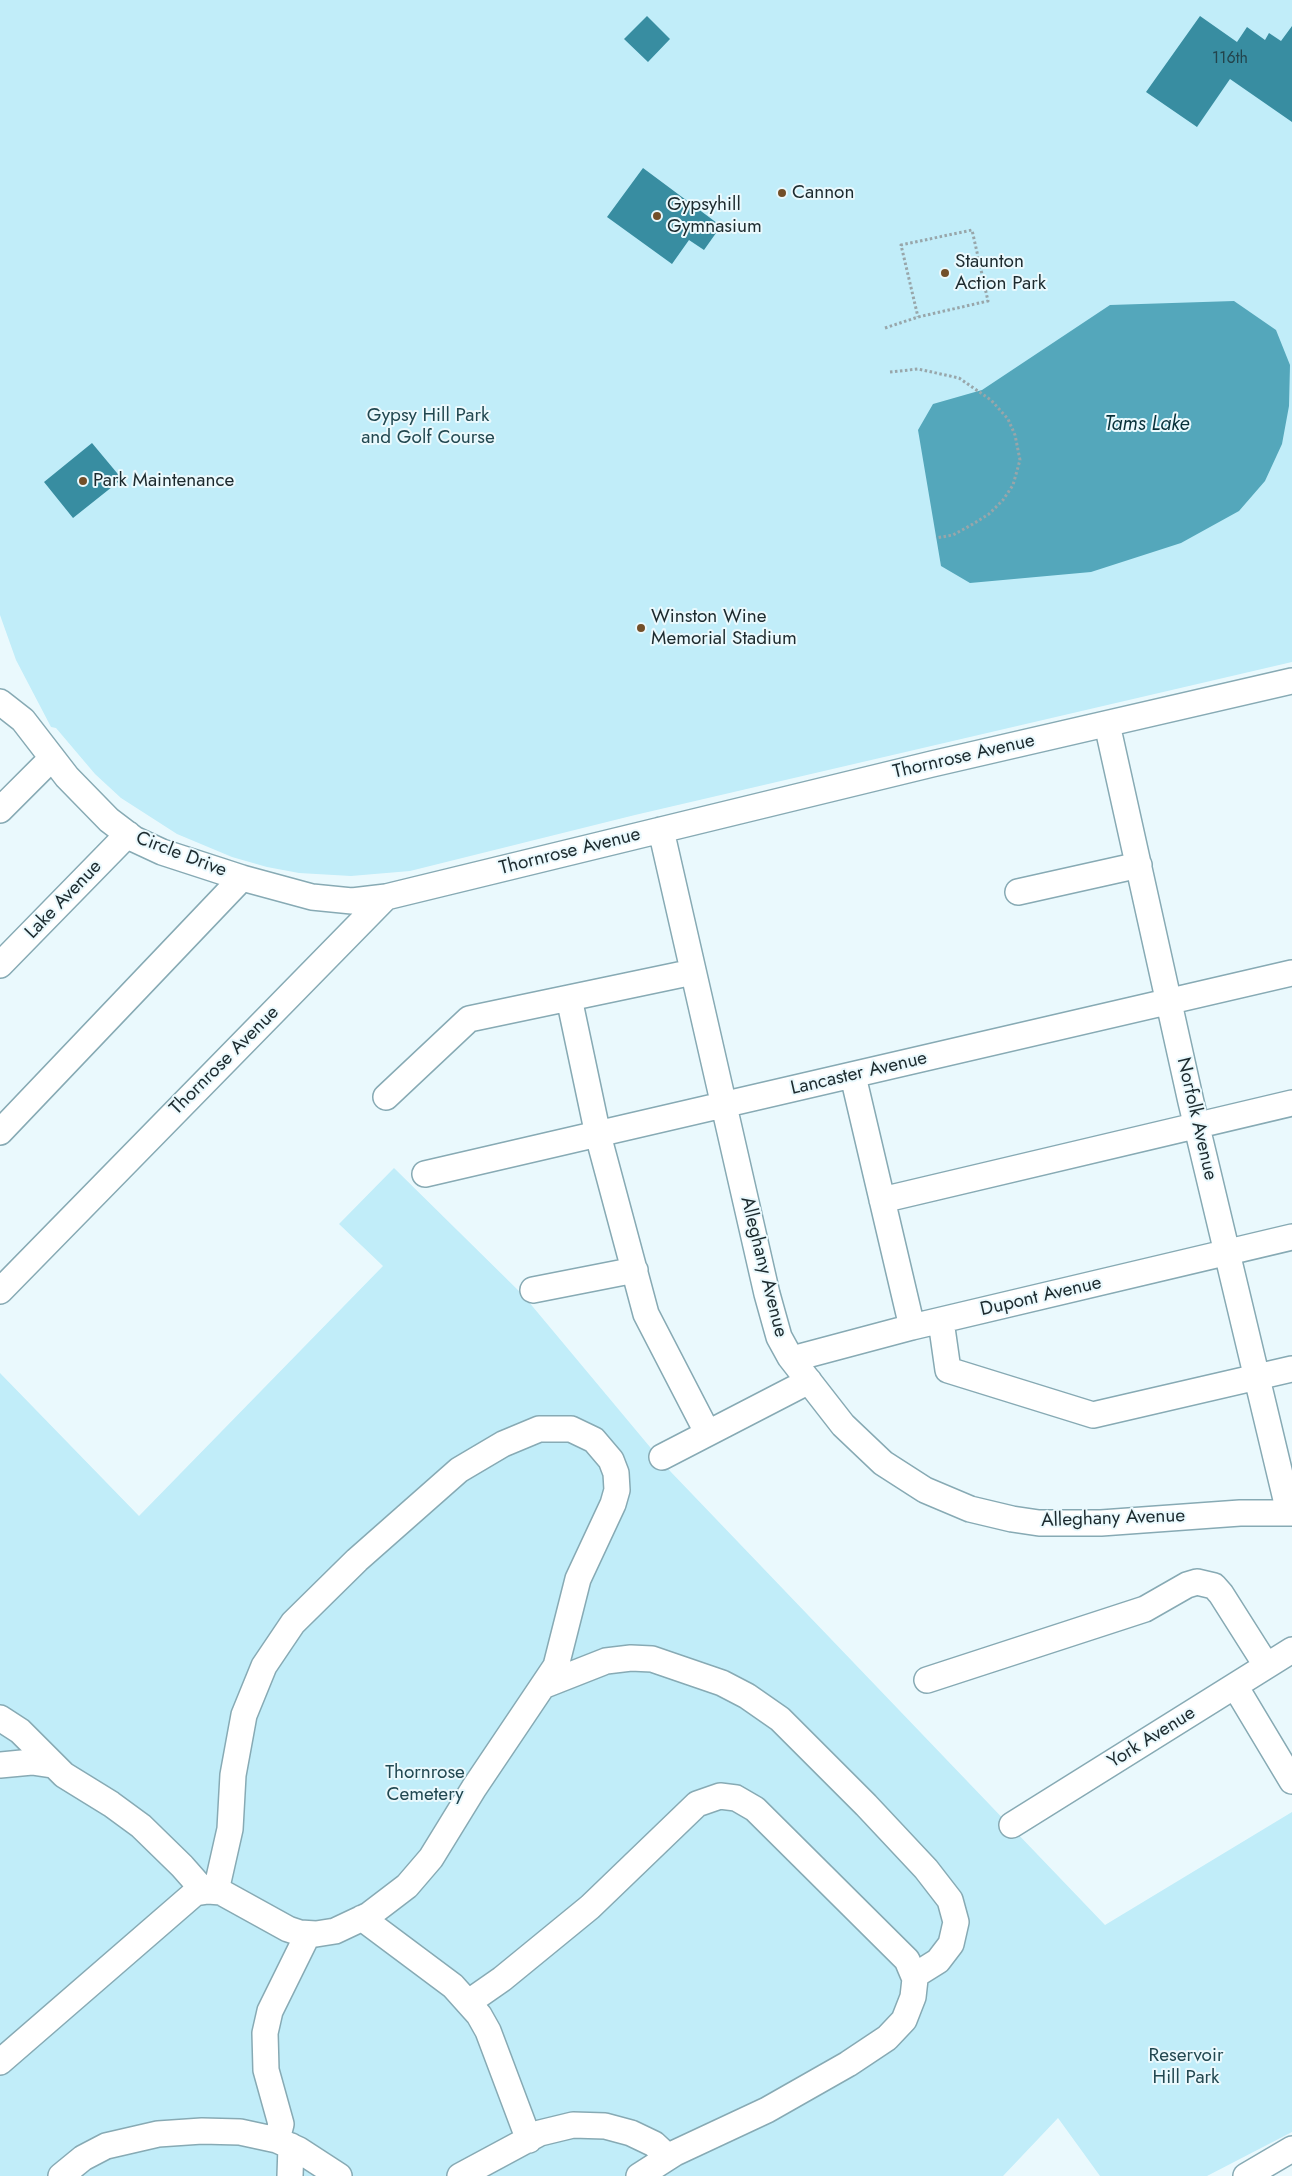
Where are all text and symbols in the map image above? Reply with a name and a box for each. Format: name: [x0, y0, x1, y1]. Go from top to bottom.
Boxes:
house number: 116th: [1212, 49, 1248, 69]
place label: Cannon: [792, 182, 854, 204]
marker: Cannon: [776, 187, 788, 199]
place label: Gypsyhill Gymnasium: [667, 194, 762, 238]
marker: Gypsyhill Gymnasium: [651, 210, 663, 222]
place label: Staunton Action Park: [955, 251, 1046, 295]
marker: Staunton Action Park: [939, 267, 951, 279]
park label: Gypsy Hill Park and Golf Course: [361, 405, 495, 449]
water label: Tams Lake: [1104, 413, 1190, 437]
place label: Park Maintenance: [93, 470, 234, 492]
marker: Park Maintenance: [77, 475, 89, 487]
place label: Winston Wine Memorial Stadium: [651, 606, 797, 650]
marker: Winston Wine Memorial Stadium: [635, 622, 647, 634]
street label: Thornrose Avenue: [891, 730, 1037, 784]
street label: Thornrose Avenue: [497, 823, 643, 881]
street label: Circle Drive: [132, 827, 230, 883]
street label: Lake Avenue: [21, 856, 107, 944]
street label: Thornrose Avenue: [166, 1002, 284, 1120]
street label: Lancaster Avenue: [789, 1047, 929, 1101]
street label: Norfolk Avenue: [1171, 1056, 1221, 1182]
street label: Alleghany Avenue: [735, 1194, 791, 1340]
street label: Dupont Avenue: [978, 1272, 1104, 1322]
street label: Alleghany Avenue: [1041, 1505, 1185, 1533]
street label: York Avenue: [1104, 1702, 1200, 1774]
park label: Thornrose Cemetery: [385, 1762, 465, 1806]
park label: Reservoir Hill Park: [1149, 2045, 1223, 2089]

